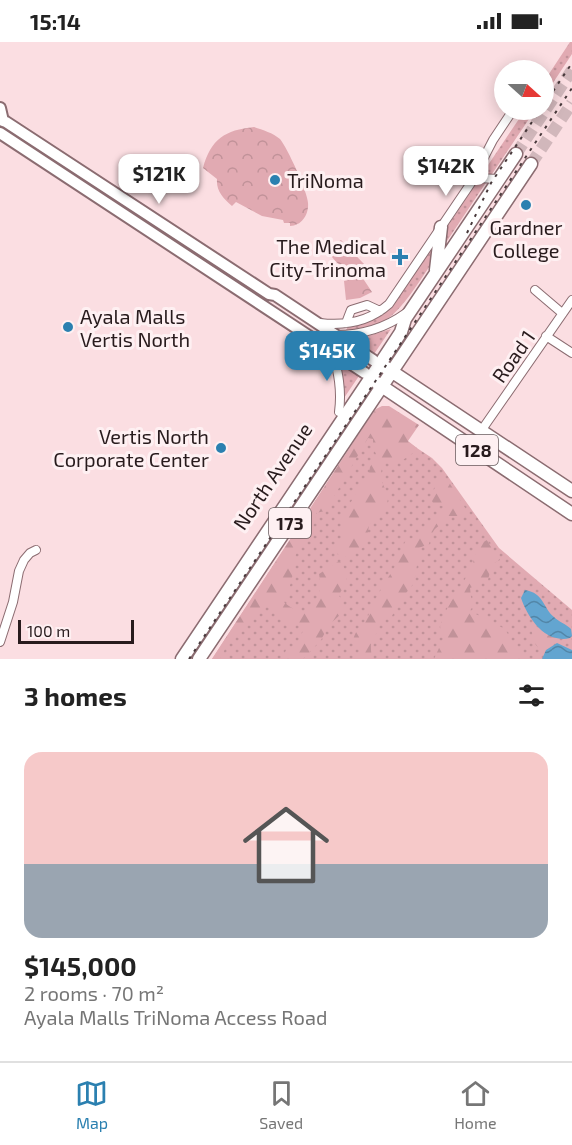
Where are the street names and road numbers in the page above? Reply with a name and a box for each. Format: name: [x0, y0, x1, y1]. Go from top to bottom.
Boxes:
street label: Road 1: [486, 325, 540, 387]
street label: North Avenue: [227, 418, 317, 534]
road number: 128: [456, 435, 498, 465]
road number: 173: [269, 508, 311, 538]

